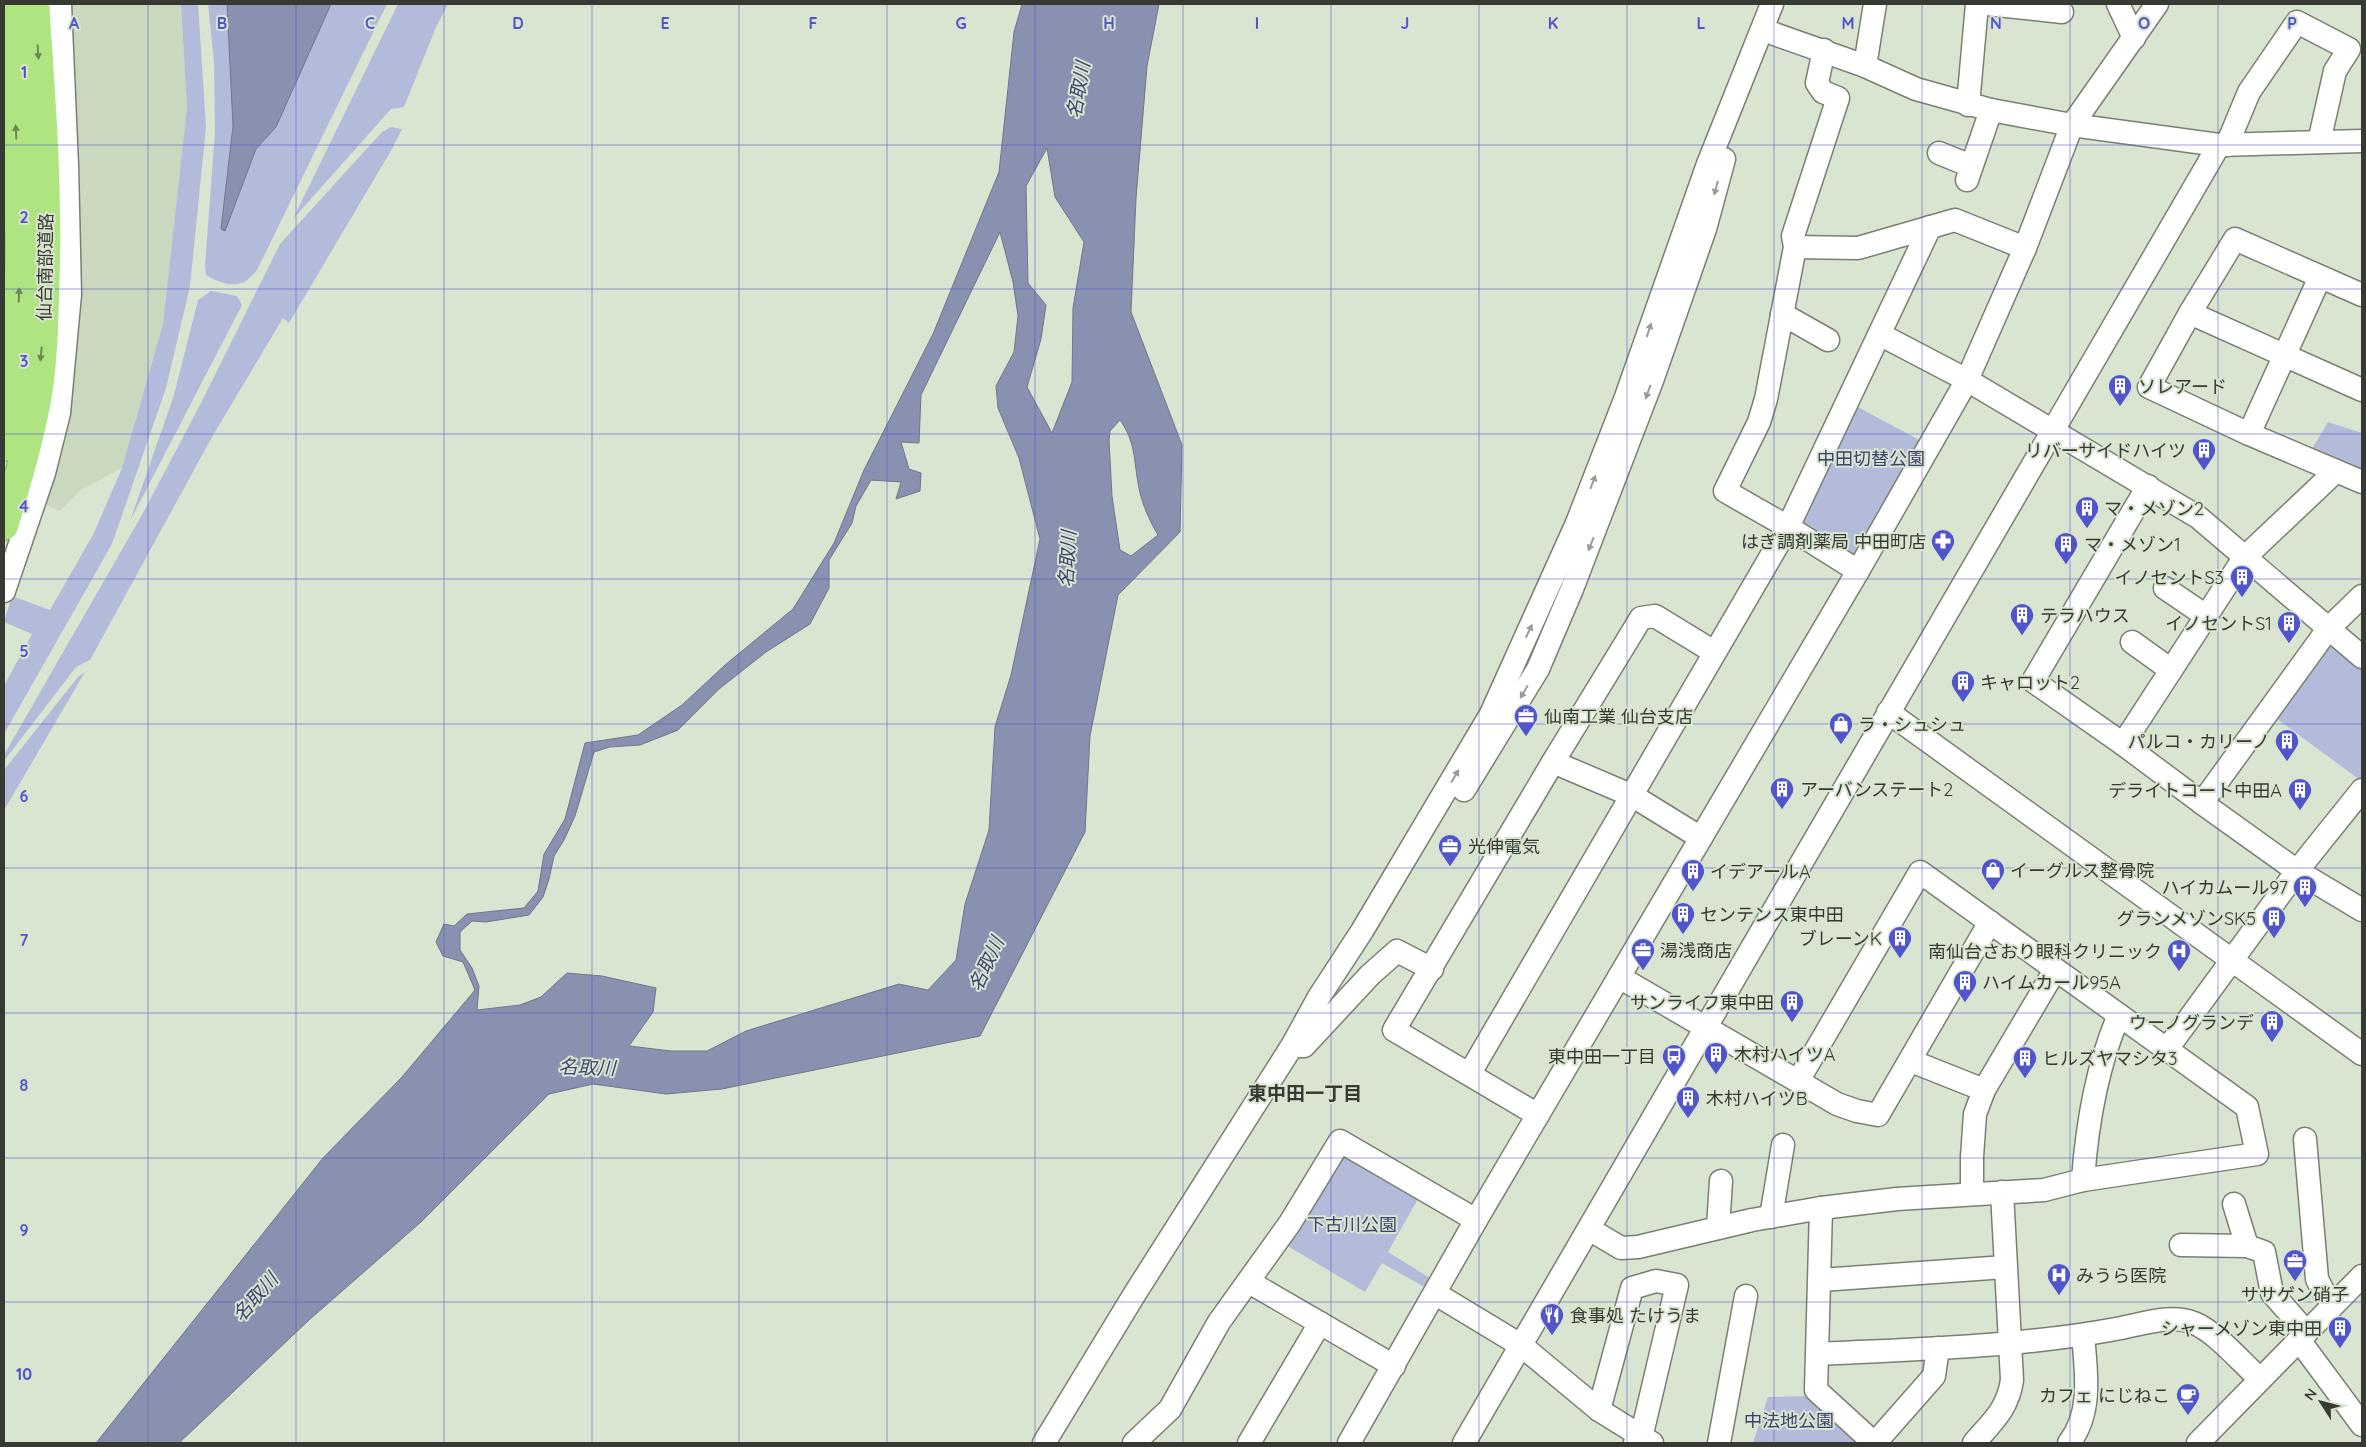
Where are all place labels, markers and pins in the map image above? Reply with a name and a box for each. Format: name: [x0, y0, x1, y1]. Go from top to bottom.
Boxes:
building icon: ソレアード: [2107, 373, 2133, 407]
place label: ソレアード: [2138, 375, 2227, 398]
building icon: リバーサイドハイツ: [2191, 437, 2217, 471]
place label: リバーサイドハイツ: [2025, 439, 2186, 462]
building icon: マ・メゾン2: [2074, 495, 2100, 529]
place label: マ・メゾン2: [2104, 497, 2204, 520]
pharmacy icon: はぎ調剤薬局 中田町店: [1930, 528, 1956, 562]
place label: はぎ調剤薬局 中田町店: [1741, 530, 1926, 553]
building icon: マ・メゾン1: [2053, 531, 2079, 565]
place label: マ・メゾン1: [2084, 533, 2181, 556]
building icon: イノセントS3: [2229, 564, 2255, 598]
place label: イノセントS3: [2114, 566, 2224, 589]
building icon: テラハウス: [2009, 602, 2035, 636]
place label: テラハウス: [2040, 604, 2130, 627]
building icon: イノセントS1: [2276, 610, 2302, 644]
place label: イノセントS1: [2165, 612, 2272, 635]
building icon: キャロット2: [1950, 669, 1976, 703]
place label: キャロット2: [1980, 671, 2080, 694]
office icon: 仙南工業 仙台支店: [1513, 703, 1539, 737]
place label: 仙南工業 仙台支店: [1544, 705, 1693, 728]
shop icon: ラ・シュシュ: [1828, 711, 1854, 745]
place label: ラ・シュシュ: [1858, 713, 1966, 736]
building icon: パルコ・カリーノ: [2274, 728, 2300, 762]
place label: パルコ・カリーノ: [2127, 730, 2270, 753]
building icon: アーバンステート2: [1769, 776, 1795, 810]
building icon: デライトコート中田A: [2287, 777, 2313, 811]
place label: アーバンステート2: [1800, 778, 1953, 801]
place label: デライトコート中田A: [2108, 779, 2282, 802]
office icon: 光伸電気: [1437, 833, 1463, 867]
place label: 光伸電気: [1468, 835, 1540, 858]
shop icon: イーグルス整骨院: [1980, 857, 2006, 891]
building icon: イデアールA: [1680, 858, 1706, 892]
place label: イーグルス整骨院: [2010, 859, 2154, 882]
place label: イデアールA: [1710, 860, 1811, 883]
building icon: ハイカムール97: [2292, 874, 2318, 908]
place label: ハイカムール97: [2162, 876, 2288, 899]
building icon: センテンス東中田: [1670, 901, 1696, 935]
place label: センテンス東中田: [1700, 903, 1844, 926]
building icon: グランメゾンSK5: [2261, 905, 2287, 939]
place label: グランメゾンSK5: [2116, 907, 2256, 930]
building icon: ブレーンK: [1887, 925, 1913, 959]
place label: ブレーンK: [1799, 927, 1882, 950]
office icon: 湯浅商店: [1630, 937, 1656, 971]
hospital icon: 南仙台さおり眼科クリニック: [2166, 938, 2192, 972]
place label: 湯浅商店: [1660, 939, 1732, 962]
place label: 南仙台さおり眼科クリニック: [1928, 940, 2162, 963]
building icon: ハイムカール95A: [1952, 969, 1978, 1003]
place label: ハイムカール95A: [1982, 971, 2121, 994]
building icon: サンライフ東中田: [1779, 989, 1805, 1023]
place label: サンライフ東中田: [1630, 991, 1774, 1014]
building icon: ウーノグランデ: [2259, 1009, 2285, 1043]
place label: ウーノグランデ: [2129, 1011, 2254, 1034]
building icon: 木村ハイツA: [1703, 1041, 1729, 1075]
bus stop icon: 東中田一丁目: [1661, 1043, 1687, 1077]
place label: 木村ハイツA: [1734, 1043, 1836, 1066]
place label: 東中田一丁目: [1548, 1045, 1656, 1068]
building icon: ヒルズヤマシタ3: [2012, 1045, 2038, 1079]
place label: ヒルズヤマシタ3: [2042, 1047, 2177, 1070]
building icon: 木村ハイツB: [1675, 1085, 1701, 1119]
place label: 木村ハイツB: [1706, 1087, 1807, 1110]
office icon: ササゲン硝子: [2282, 1248, 2308, 1282]
hospital icon: みうら医院: [2046, 1262, 2072, 1296]
place label: みうら医院: [2076, 1264, 2166, 1287]
place label: ササゲン硝子: [2241, 1283, 2349, 1306]
restaurant icon: 食事処 たけうま: [1539, 1302, 1565, 1336]
place label: 食事処 たけうま: [1570, 1304, 1701, 1327]
building icon: シャーメゾン東中田: [2327, 1315, 2353, 1349]
place label: シャーメゾン東中田: [2161, 1317, 2322, 1340]
cafe icon: カフェ にじねこ: [2175, 1382, 2201, 1416]
place label: カフェ にじねこ: [2039, 1384, 2170, 1407]

